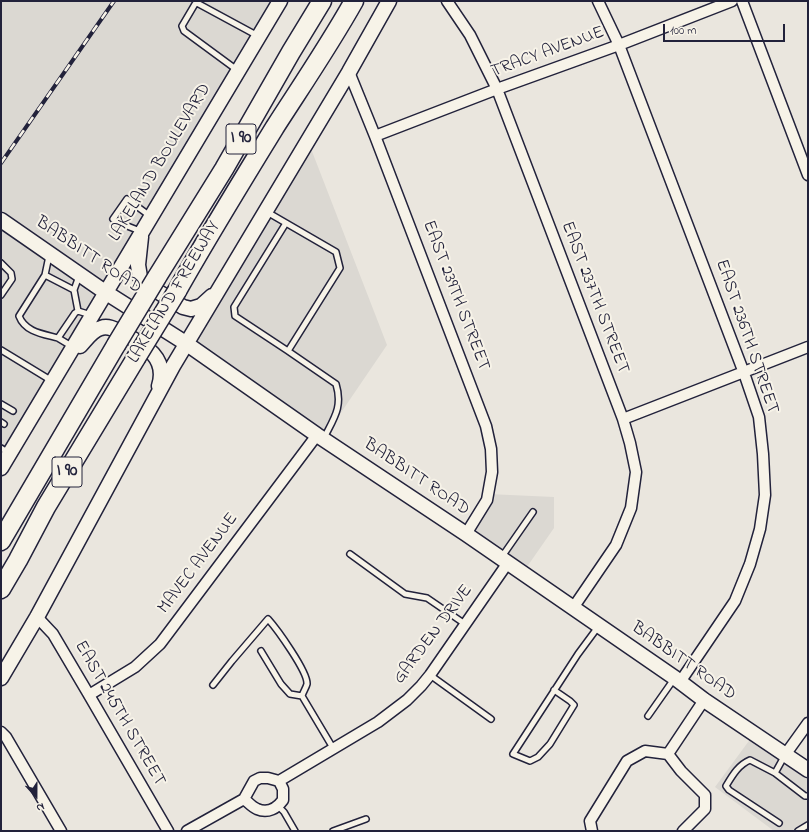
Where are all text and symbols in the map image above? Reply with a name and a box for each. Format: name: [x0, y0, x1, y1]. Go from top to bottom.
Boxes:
scale bar: [665, 16, 787, 42]
text: 100 m: [670, 22, 697, 40]
street label: TRACY AVENUE: [488, 23, 608, 83]
street label: LAKELAND BOULEVARD: [105, 80, 217, 246]
road number: I 90: [226, 124, 256, 154]
street label: BABBITT ROAD: [31, 213, 145, 299]
street label: LAKELAND FREEWAY: [124, 218, 226, 368]
street label: EAST 239TH STREET: [416, 218, 494, 374]
street label: EAST 237TH STREET: [555, 219, 633, 377]
street label: EAST 236TH STREET: [709, 257, 783, 417]
street label: BABBITT ROAD: [359, 435, 473, 521]
road number: I 90: [52, 457, 82, 487]
street label: MAVEC AVENUE: [154, 509, 244, 619]
street label: GARDEN DRIVE: [390, 581, 478, 689]
street label: BABBITT ROAD: [626, 618, 740, 706]
street label: EAST 245TH STREET: [69, 637, 169, 791]
north arrow: [16, 776, 56, 816]
text: N: [34, 798, 47, 816]

